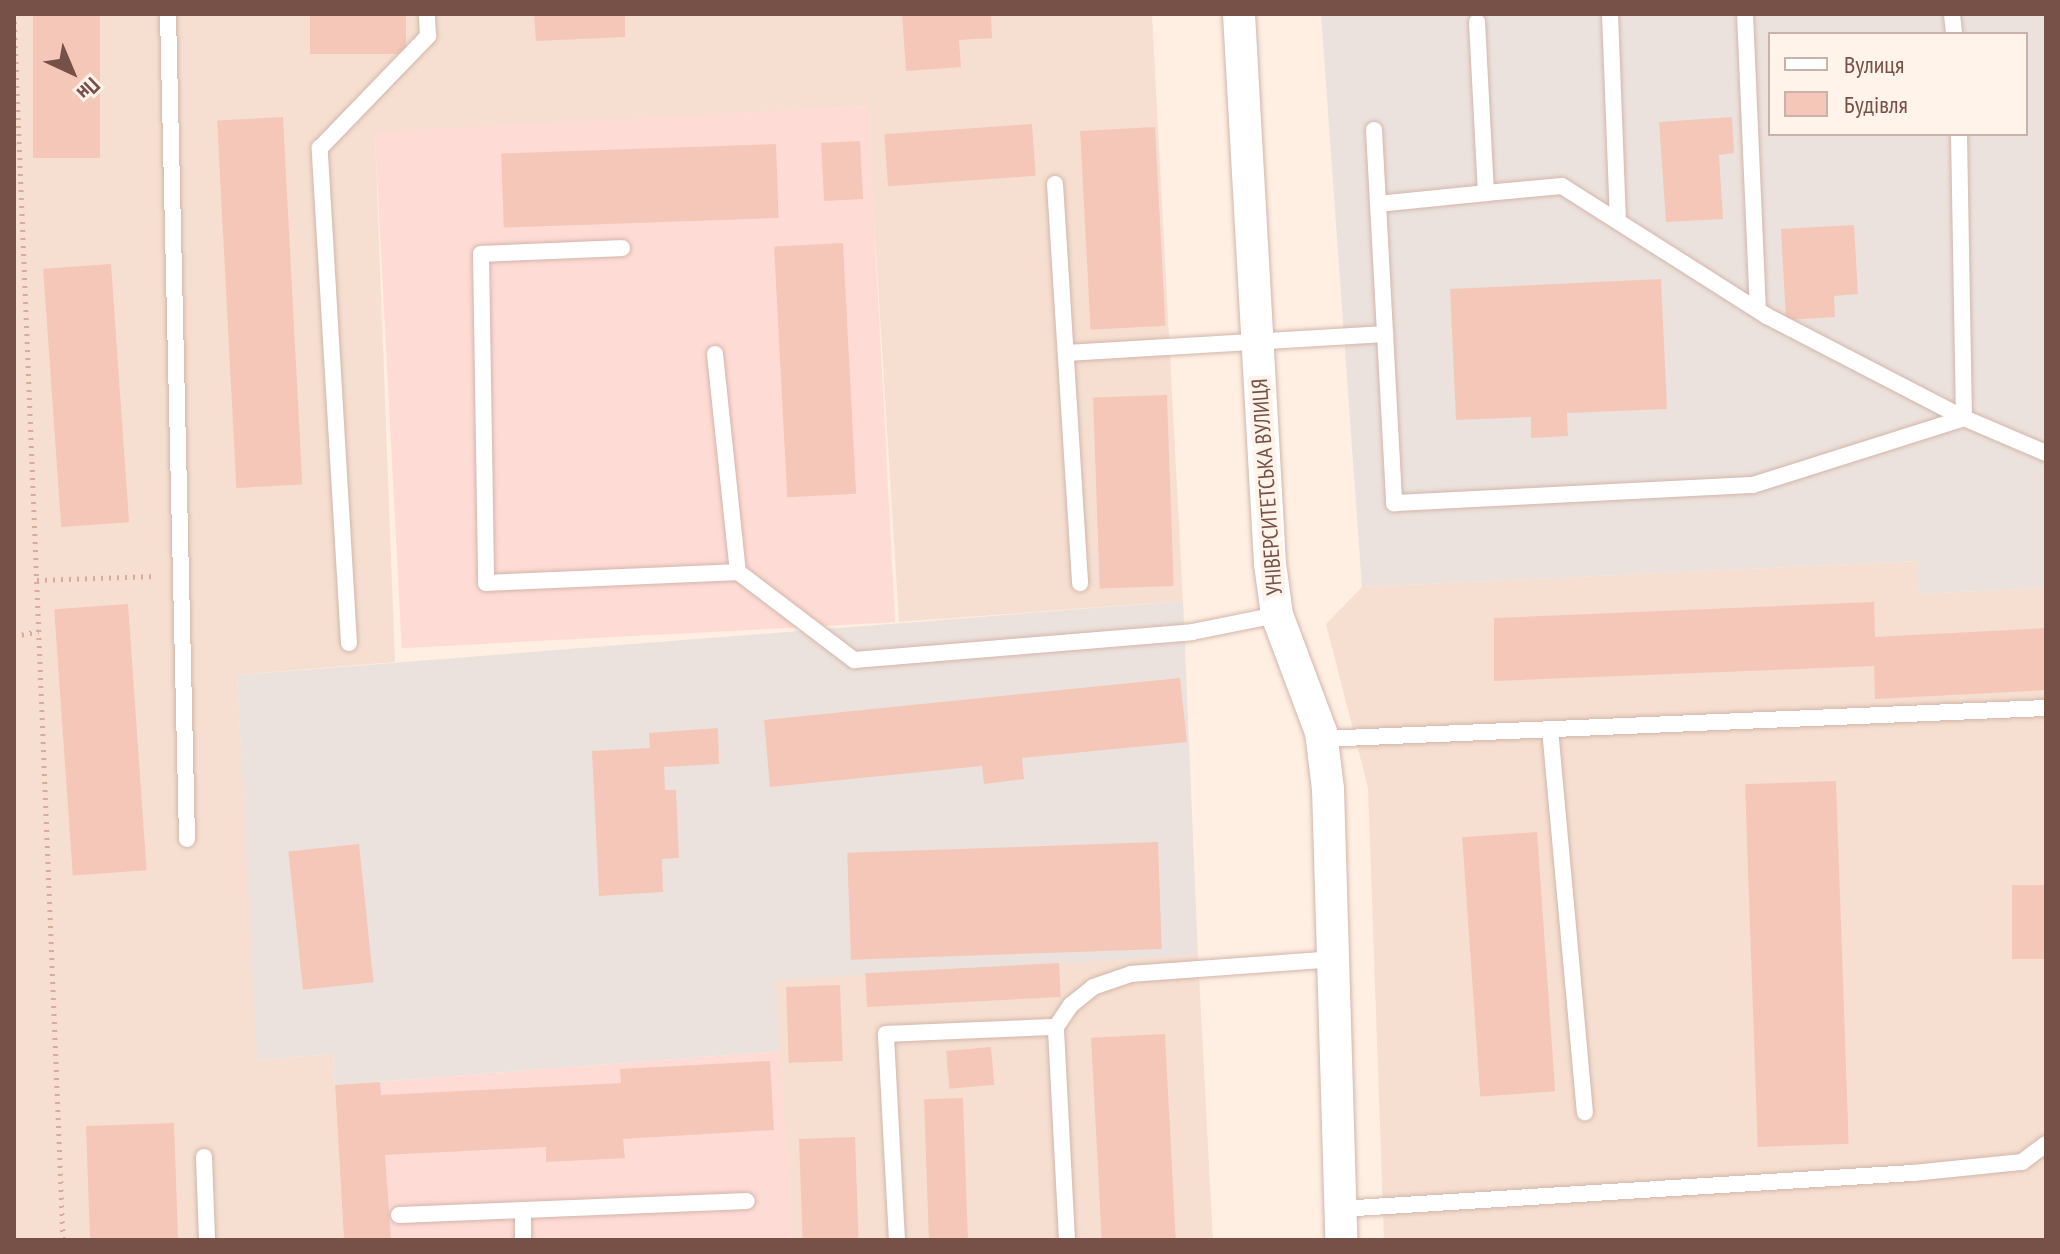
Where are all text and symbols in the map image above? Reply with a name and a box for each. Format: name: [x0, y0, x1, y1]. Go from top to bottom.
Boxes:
north arrow: [32, 32, 112, 112]
legend: [1768, 32, 2028, 136]
text: Вулиця: [1844, 49, 1904, 80]
text: Пн: [71, 72, 106, 107]
text: Будівля: [1844, 89, 1908, 120]
street label: УНІВЕРСИТЕТСЬКА ВУЛИЦЯ: [1246, 377, 1288, 597]

